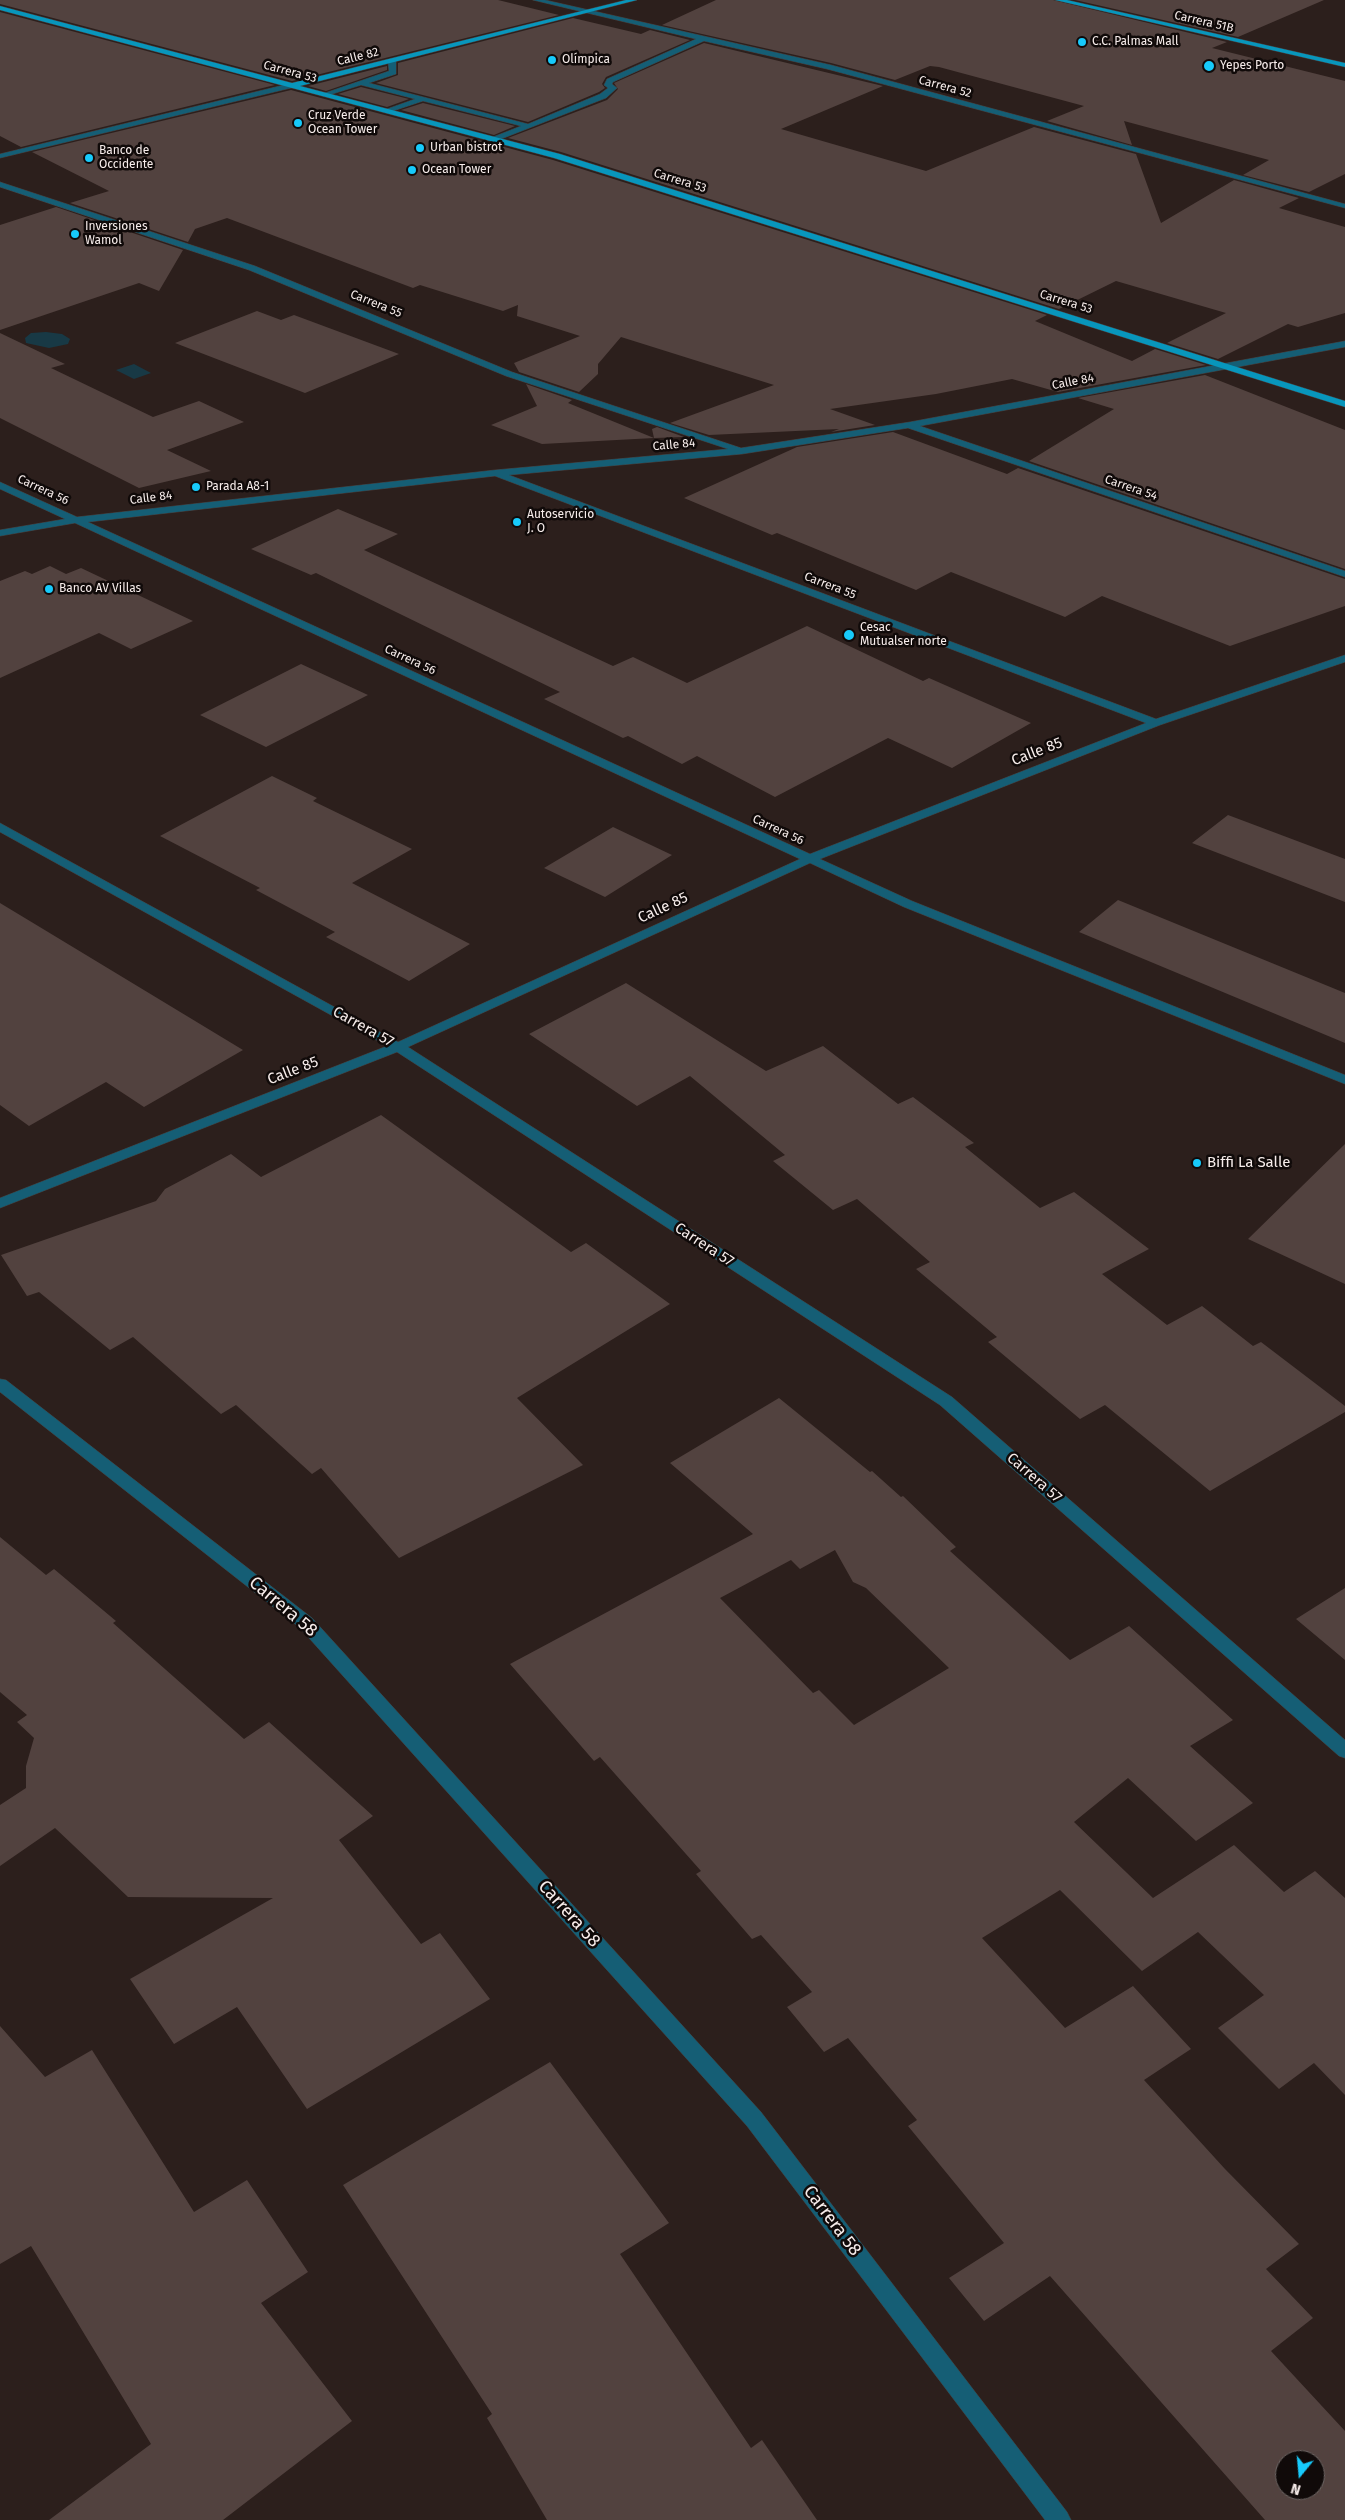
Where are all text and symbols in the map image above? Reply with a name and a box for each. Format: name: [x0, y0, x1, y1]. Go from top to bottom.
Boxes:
street label: Carrera 51B: [1173, 8, 1235, 36]
place label: C.C. Palmas Mall: [1092, 35, 1179, 49]
marker: C.C. Palmas Mall: [1076, 36, 1088, 48]
street label: Calle 82: [336, 45, 380, 69]
place label: Olímpica: [562, 53, 610, 67]
marker: Olímpica: [546, 54, 558, 66]
street label: Carrera 53: [262, 58, 318, 86]
marker: Yepes Porto: [1202, 59, 1216, 73]
place label: Yepes Porto: [1220, 59, 1284, 73]
street label: Carrera 52: [917, 73, 973, 101]
place label: Cruz Verde Ocean Tower: [308, 109, 377, 137]
marker: Cruz Verde Ocean Tower: [292, 117, 304, 129]
place label: Urban bistrot: [430, 141, 502, 155]
marker: Urban bistrot: [414, 142, 426, 154]
place label: Banco de Occidente: [99, 144, 153, 172]
marker: Banco de Occidente: [83, 152, 95, 164]
place label: Ocean Tower: [422, 163, 491, 177]
marker: Ocean Tower: [406, 164, 418, 176]
street label: Carrera 53: [652, 166, 708, 196]
place label: Inversiones Wamol: [85, 220, 148, 248]
marker: Inversiones Wamol: [69, 228, 81, 240]
street label: Carrera 55: [348, 287, 404, 321]
street label: Carrera 53: [1038, 287, 1094, 317]
street label: Calle 84: [1051, 371, 1095, 393]
street label: Calle 84: [652, 436, 696, 454]
street label: Carrera 56: [15, 472, 71, 508]
street label: Carrera 54: [1103, 472, 1159, 504]
place label: Parada A8-1: [206, 480, 269, 494]
marker: Parada A8-1: [190, 481, 202, 493]
street label: Calle 84: [129, 488, 173, 508]
place label: Autoservicio J. O: [527, 508, 594, 536]
marker: Autoservicio J. O: [511, 516, 523, 528]
street label: Carrera 55: [802, 570, 858, 602]
place label: Banco AV Villas: [59, 582, 141, 596]
marker: Banco AV Villas: [43, 583, 55, 595]
place label: Cesac Mutualser norte: [860, 621, 947, 649]
marker: Cesac Mutualser norte: [842, 628, 856, 642]
street label: Carrera 56: [382, 642, 438, 678]
street label: Calle 85: [1009, 734, 1065, 770]
street label: Carrera 56: [750, 812, 806, 848]
street label: Calle 85: [635, 889, 691, 927]
street label: Carrera 57: [329, 1003, 397, 1051]
street label: Calle 85: [265, 1053, 321, 1089]
place label: Biffi La Salle: [1207, 1154, 1291, 1172]
marker: Biffi La Salle: [1191, 1157, 1203, 1169]
street label: Carrera 57: [671, 1219, 737, 1271]
street label: Carrera 57: [1003, 1449, 1065, 1507]
street label: Carrera 58: [244, 1572, 322, 1642]
street label: Carrera 58: [533, 1876, 605, 1952]
street label: Carrera 58: [798, 2181, 866, 2261]
north arrow: [1275, 2450, 1325, 2500]
text: N: [1289, 2479, 1303, 2498]

